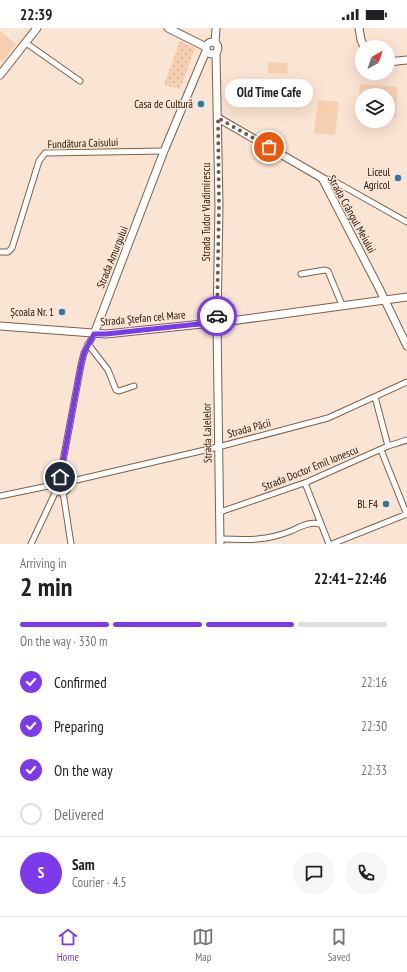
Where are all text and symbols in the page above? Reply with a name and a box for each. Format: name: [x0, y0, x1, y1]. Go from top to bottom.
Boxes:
text: 22:39: [20, 5, 52, 24]
north arrow: [355, 40, 395, 80]
map controls: [355, 40, 395, 128]
callout: Old Time Cafe: [225, 79, 313, 107]
text: Old Time Cafe: [237, 84, 301, 101]
button: layers: [355, 88, 395, 128]
place label: Casa de Cultură: [134, 97, 193, 111]
marker: Casa de Cultură: [196, 99, 206, 109]
pin: [252, 130, 286, 164]
street label: Fundătura Caisului: [47, 135, 119, 151]
icon: bag: [258, 136, 280, 158]
street label: Strada Tudor Vladimirescu: [199, 163, 213, 261]
place label: Liceul Agricol: [364, 165, 390, 192]
street label: Strada Crângul Meiului: [325, 173, 379, 255]
marker: Liceul Agricol: [393, 173, 403, 183]
street label: Strada Amurgului: [93, 224, 131, 290]
courier: [197, 296, 237, 336]
place label: Școala Nr. 1: [10, 305, 54, 319]
icon: car: [206, 305, 228, 327]
marker: Școala Nr. 1: [57, 307, 67, 317]
street label: Strada Ștefan cel Mare: [100, 307, 187, 329]
street label: Strada Lalelelor: [199, 403, 215, 463]
street label: Strada Păcii: [226, 415, 272, 441]
street label: Strada Doctor Emil Ionescu: [260, 442, 360, 494]
pin: [43, 460, 77, 494]
icon: home: [49, 466, 71, 488]
place label: Bl. F4: [357, 497, 378, 511]
marker: Bl. F4: [381, 499, 391, 509]
text: Arriving in: [20, 555, 67, 572]
text: 22:41–22:46: [314, 569, 387, 588]
text: 2 min: [20, 570, 73, 603]
text: On the way · 330 m: [20, 633, 107, 650]
icon: check: [20, 671, 42, 693]
text: Confirmed: [54, 673, 107, 692]
text: 22:16: [361, 674, 387, 691]
icon: check: [20, 715, 42, 737]
text: Preparing: [54, 717, 104, 736]
text: 22:30: [361, 718, 387, 735]
icon: check: [20, 759, 42, 781]
text: On the way: [54, 761, 113, 780]
text: 22:33: [361, 762, 387, 779]
text: Delivered: [54, 805, 104, 824]
button: chat: [293, 852, 335, 894]
button: phone: [345, 852, 387, 894]
text: Sam: [72, 855, 95, 874]
text: S: [38, 863, 44, 882]
text: Courier · 4.5: [72, 874, 126, 891]
tab: Home: [57, 926, 79, 964]
tab: Map: [192, 926, 214, 964]
tab: Saved: [328, 926, 350, 964]

